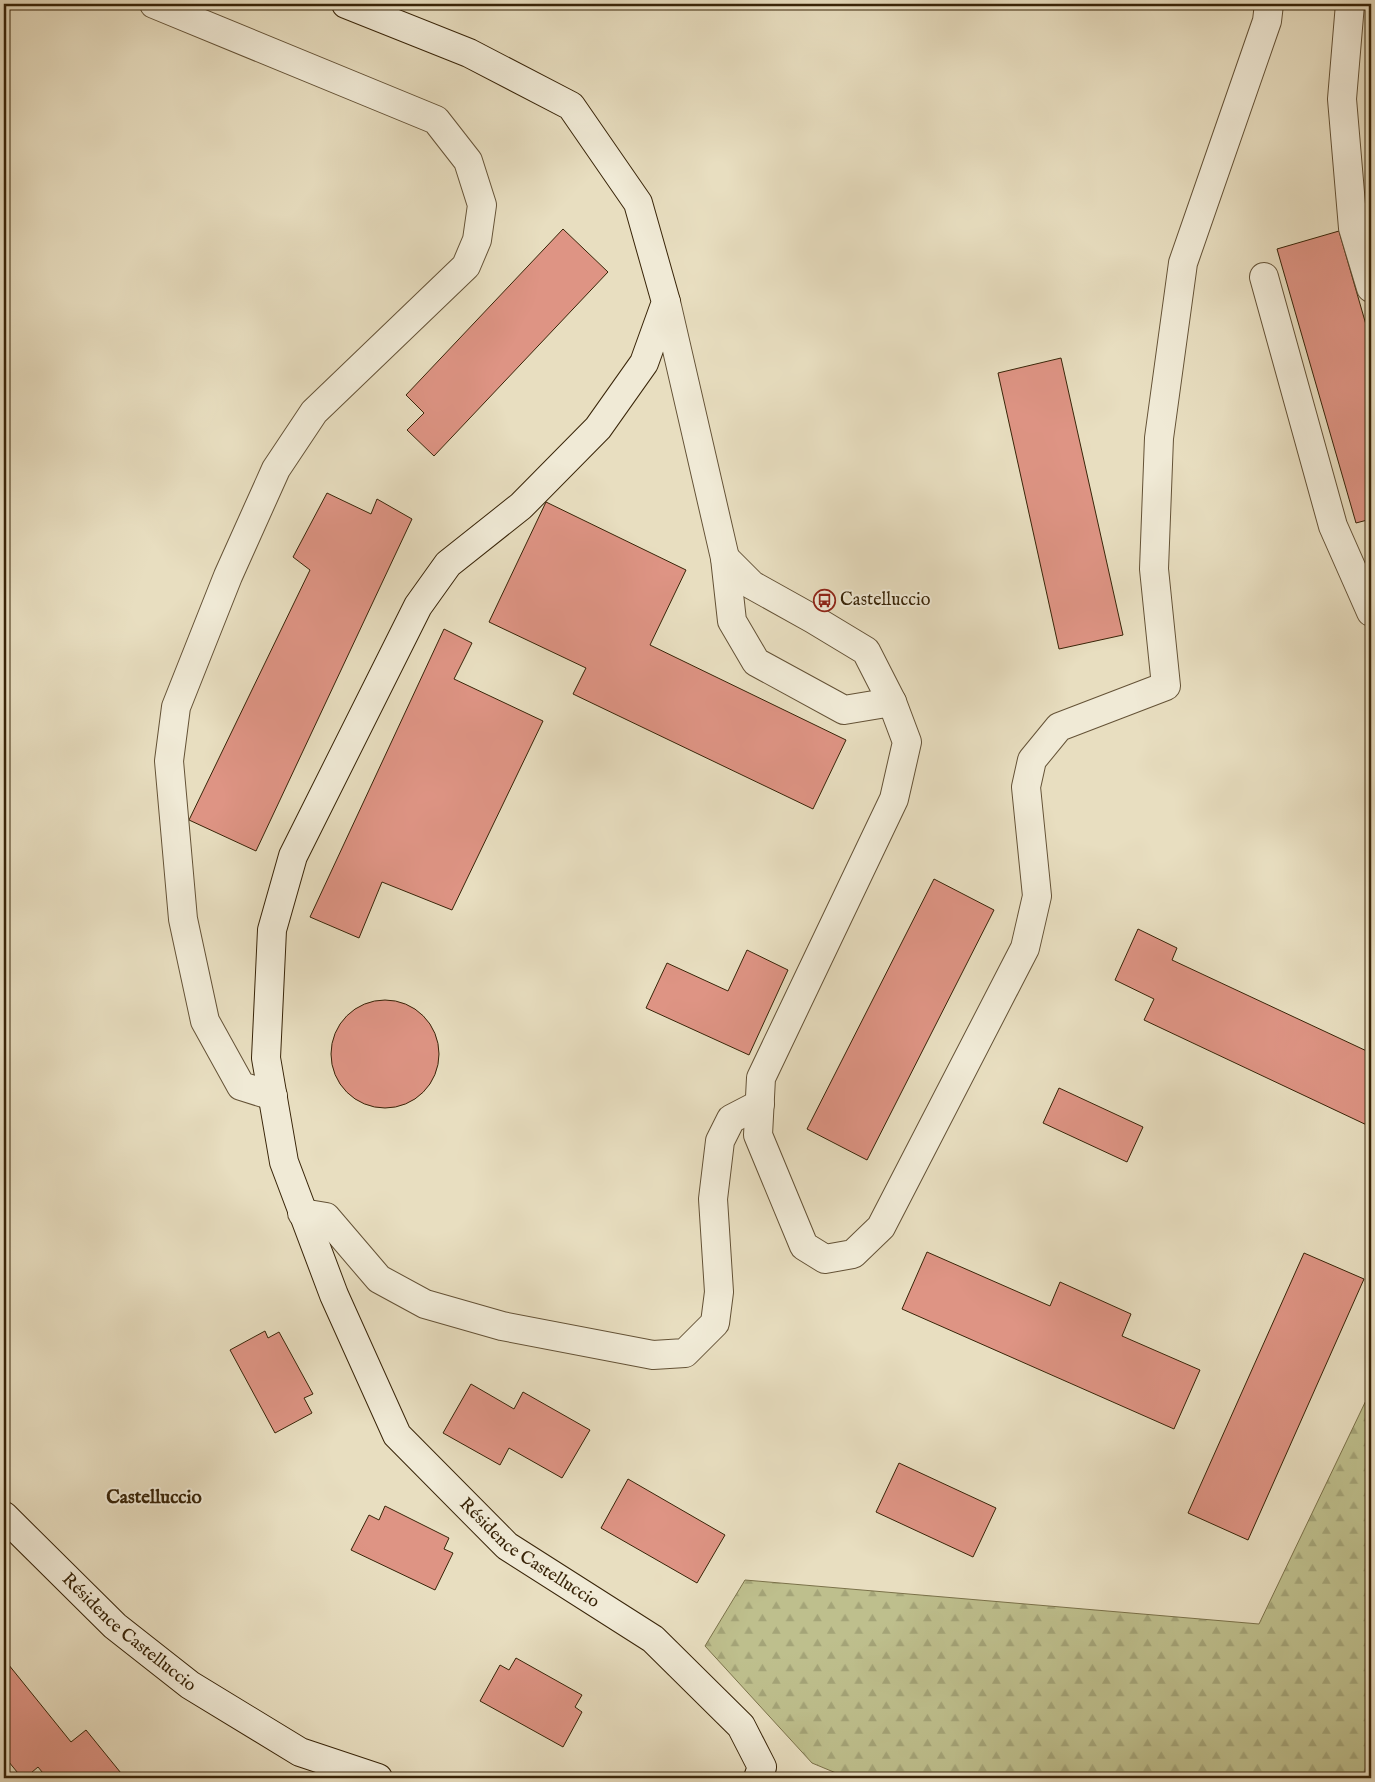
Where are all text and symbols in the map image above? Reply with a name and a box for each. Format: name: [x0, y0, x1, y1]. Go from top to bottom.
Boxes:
bus stop icon: Castelluccio: [812, 588, 836, 612]
place label: Castelluccio: [840, 589, 931, 612]
district label: Castelluccio: [106, 1486, 202, 1510]
street label: Résidence Castelluccio: [454, 1493, 604, 1614]
street label: Résidence Castelluccio: [57, 1568, 201, 1697]

